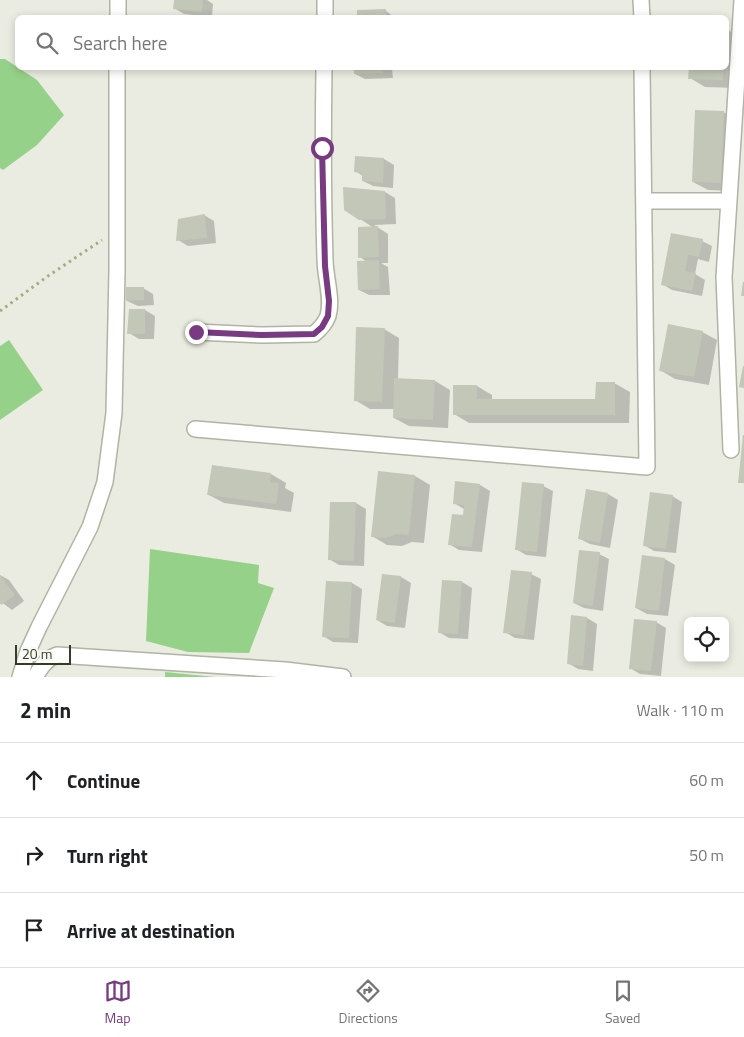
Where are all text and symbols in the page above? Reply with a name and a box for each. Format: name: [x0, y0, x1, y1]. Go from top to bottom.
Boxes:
search box: [15, 15, 729, 70]
text: Search here: [73, 28, 167, 57]
icon: search: [33, 29, 61, 57]
route start: [311, 137, 334, 160]
route end: [185, 321, 208, 344]
map controls: [684, 617, 729, 662]
button: locate: [684, 617, 729, 662]
scale bar: [15, 642, 71, 665]
text: 20 m: [22, 643, 52, 664]
text: 2 min: [20, 694, 71, 726]
text: Walk · 110 m: [636, 698, 724, 722]
icon: ahead: [20, 766, 48, 794]
text: Continue: [67, 766, 140, 795]
text: 60 m: [689, 768, 724, 792]
icon: right: [20, 841, 48, 869]
text: Turn right: [67, 841, 148, 870]
text: 50 m: [689, 843, 724, 867]
icon: arrive: [20, 916, 48, 944]
text: Arrive at destination: [67, 916, 235, 945]
tab: Map: [104, 977, 132, 1028]
tab: Directions: [339, 977, 398, 1028]
tab: Saved: [605, 977, 641, 1028]

